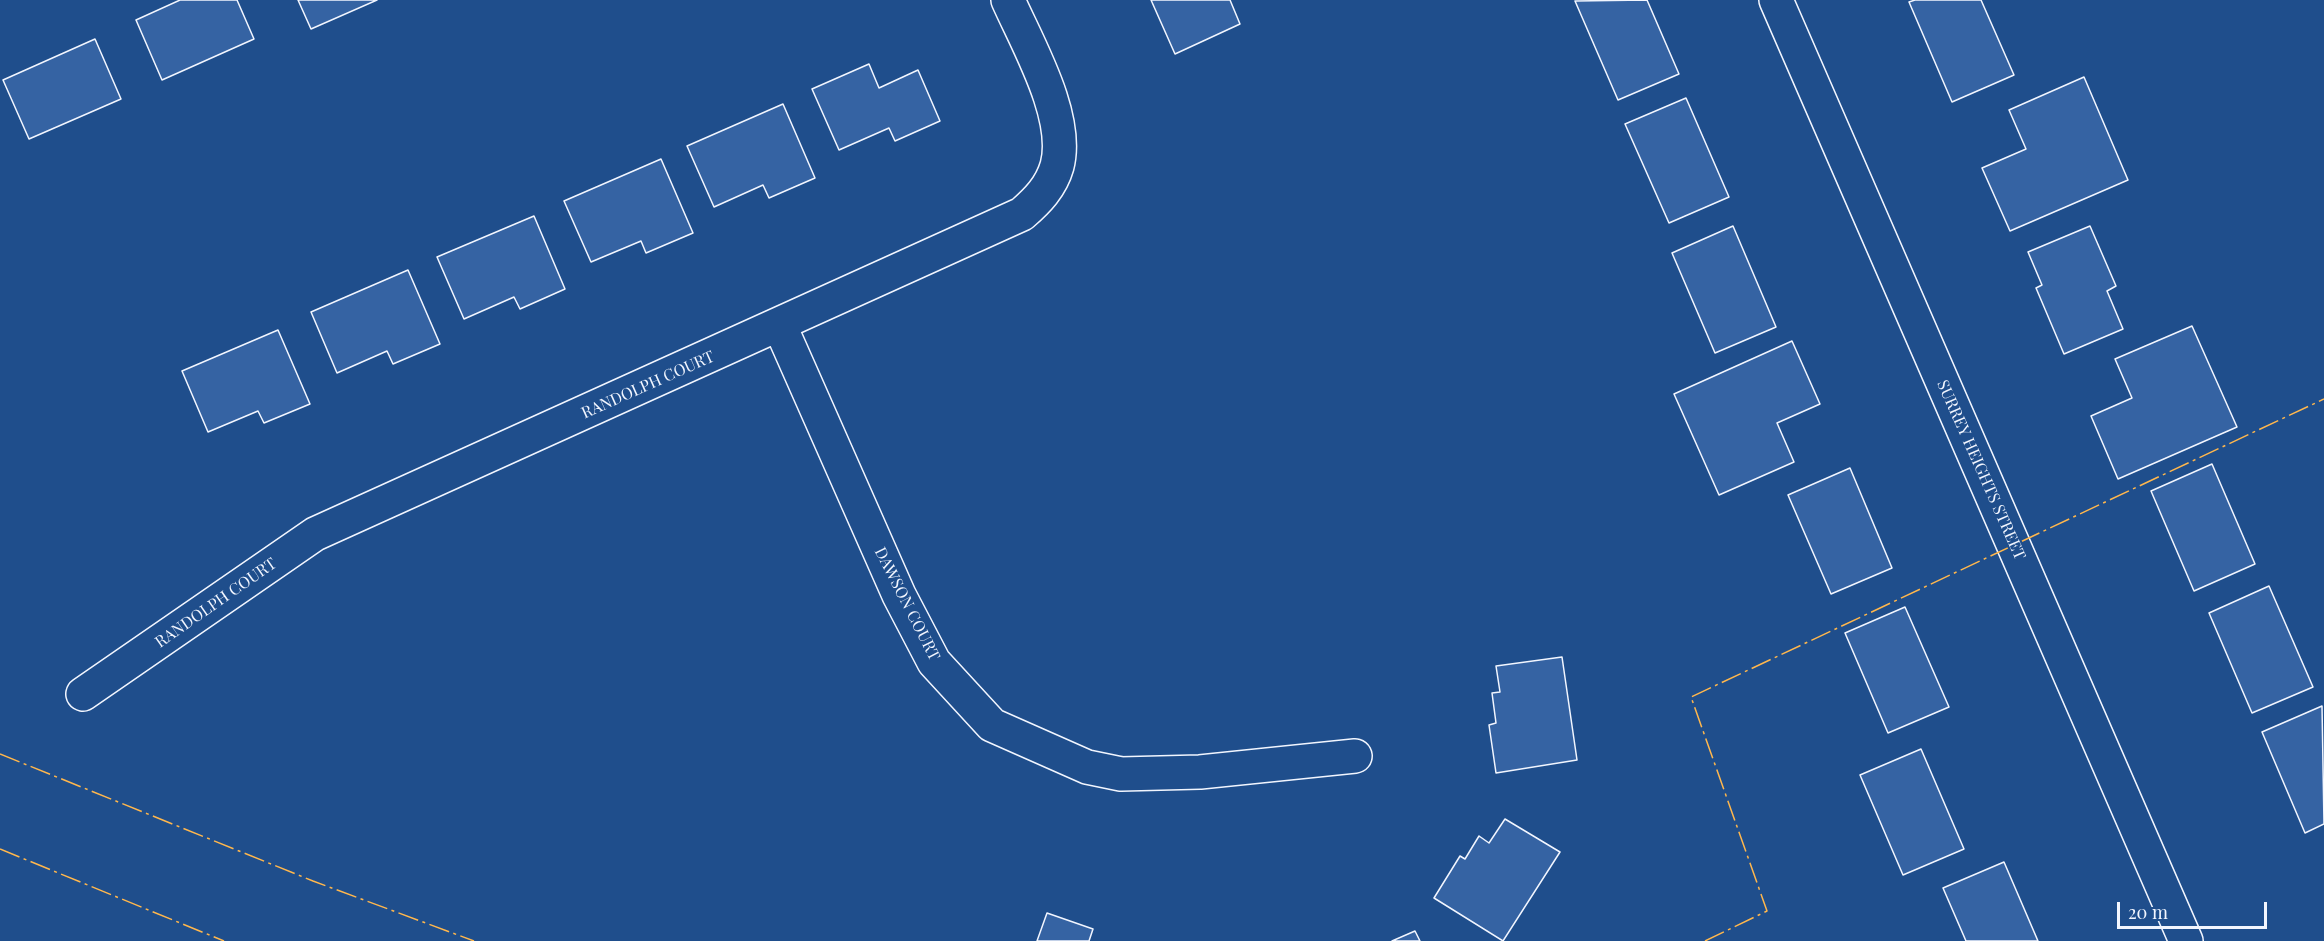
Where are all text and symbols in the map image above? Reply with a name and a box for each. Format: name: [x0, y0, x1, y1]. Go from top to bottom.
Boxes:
street label: RANDOLPH COURT: [579, 347, 717, 423]
street label: SURREY HEIGHTS STREET: [1933, 377, 2029, 563]
street label: DAWSON COURT: [870, 544, 944, 664]
street label: RANDOLPH COURT: [152, 554, 280, 652]
scale bar: [2120, 890, 2270, 928]
text: 20 m: [2128, 900, 2168, 924]

